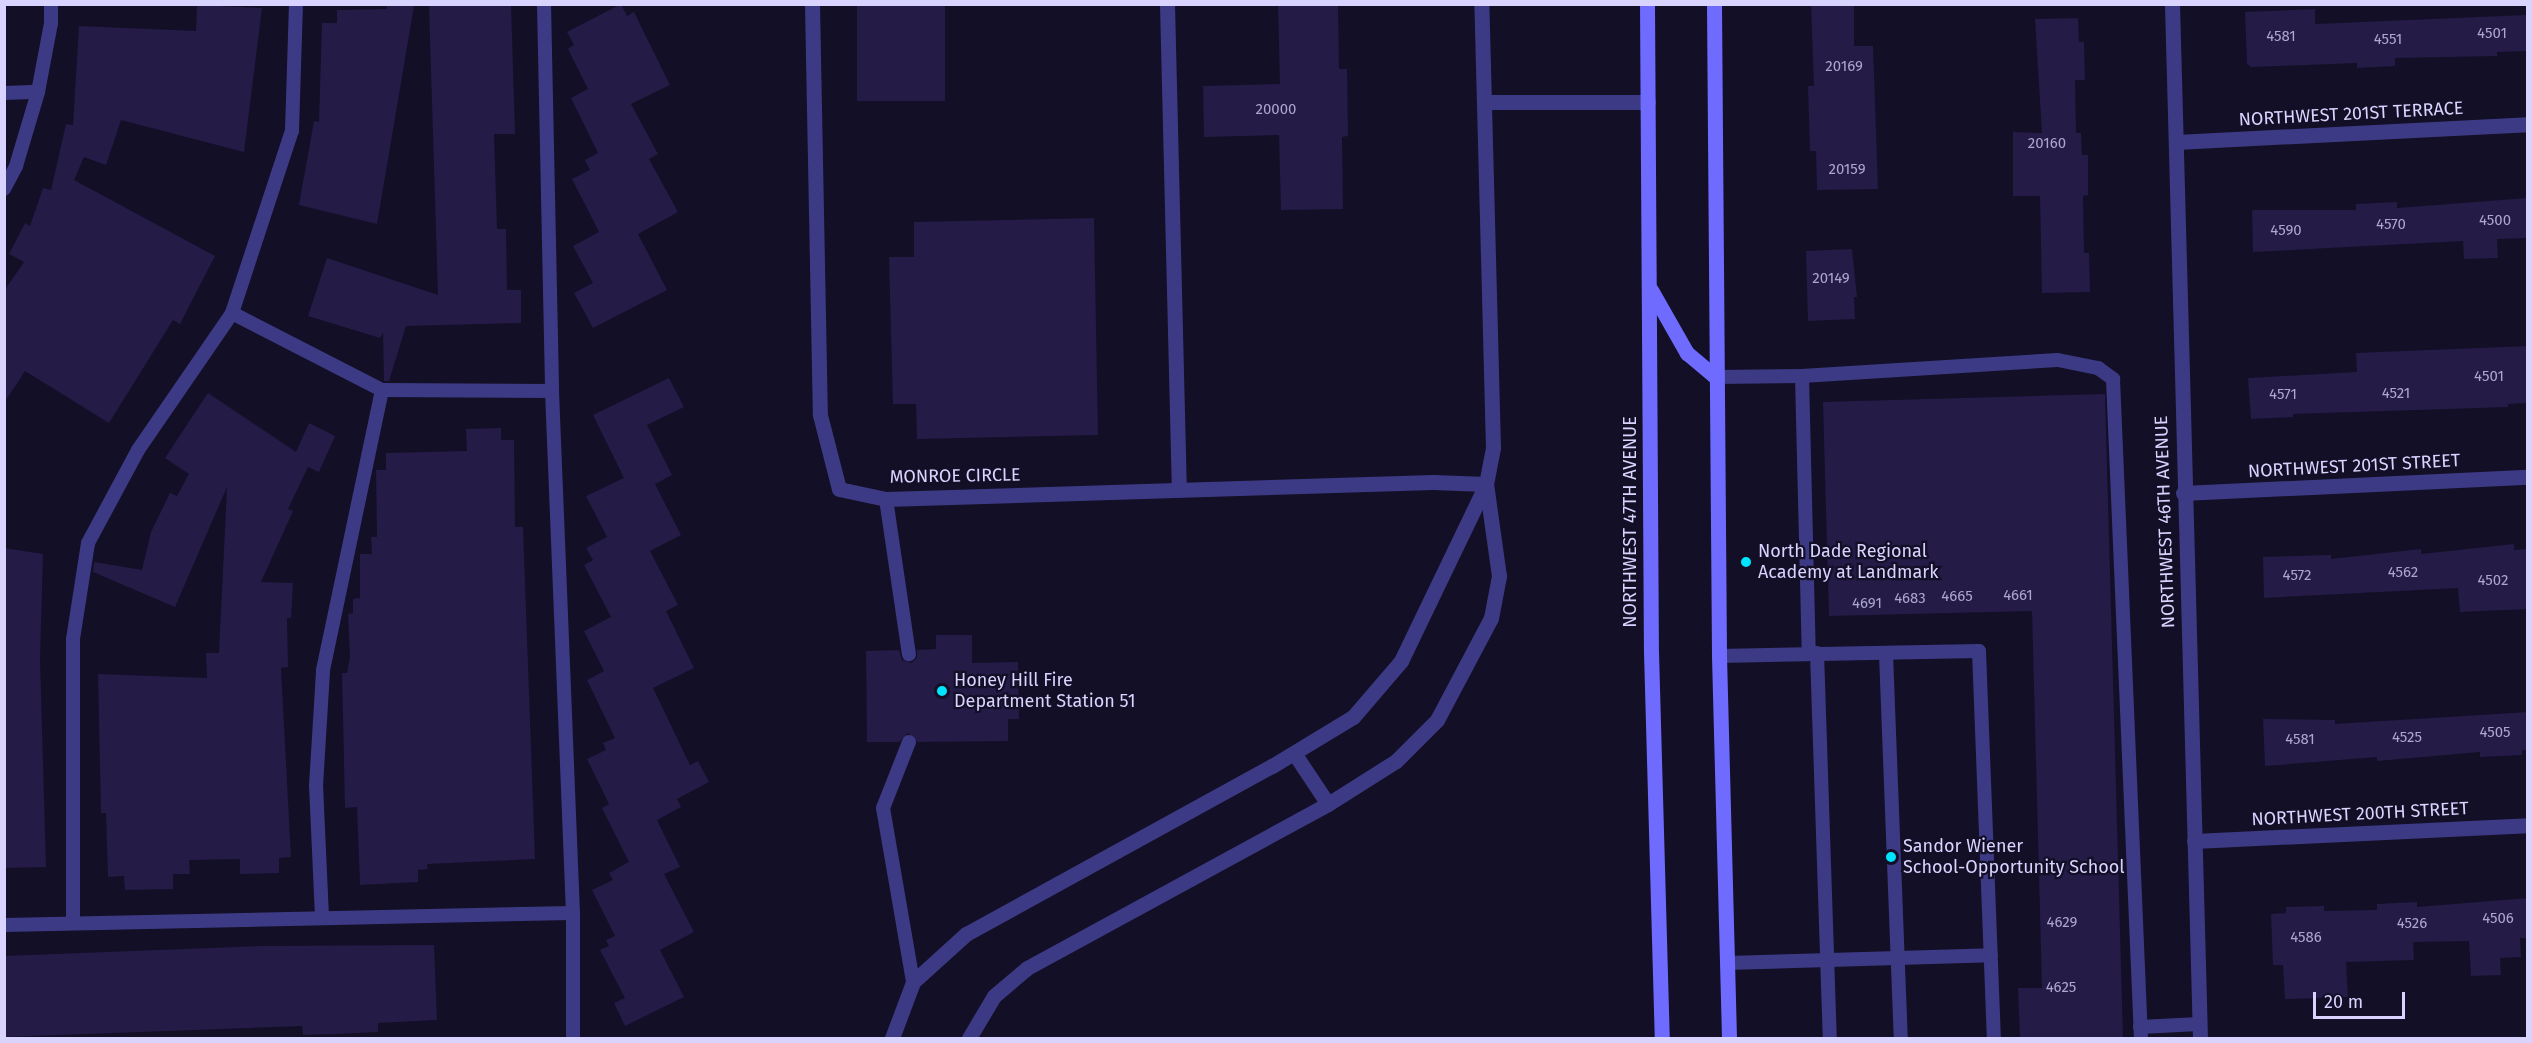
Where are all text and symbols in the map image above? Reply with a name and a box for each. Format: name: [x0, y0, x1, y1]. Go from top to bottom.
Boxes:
house number: 4501: [2477, 25, 2507, 43]
house number: 4581: [2266, 28, 2296, 46]
house number: 4551: [2374, 31, 2402, 49]
house number: 20169: [1825, 58, 1863, 76]
street label: NORTHWEST 201ST TERRACE: [2238, 97, 2464, 131]
house number: 20000: [1256, 101, 1296, 119]
house number: 20160: [2028, 135, 2066, 153]
house number: 20159: [1828, 161, 1866, 179]
house number: 4500: [2479, 212, 2511, 230]
house number: 4570: [2376, 216, 2406, 234]
house number: 4590: [2270, 222, 2302, 240]
house number: 20149: [1812, 270, 1850, 288]
house number: 4501: [2474, 368, 2504, 386]
house number: 4521: [2382, 385, 2410, 403]
house number: 4571: [2269, 386, 2297, 404]
street label: NORTHWEST 46TH AVENUE: [2150, 415, 2180, 629]
street label: NORTHWEST 47TH AVENUE: [1619, 416, 1641, 628]
street label: NORTHWEST 201ST STREET: [2247, 450, 2461, 482]
street label: MONROE CIRCLE: [889, 464, 1021, 488]
place label: North Dade Regional Academy at Landmark: [1758, 541, 1938, 584]
marker: North Dade Regional Academy at Landmark: [1739, 555, 1753, 569]
house number: 4562: [2388, 564, 2418, 582]
house number: 4572: [2283, 567, 2311, 585]
house number: 4502: [2478, 572, 2508, 590]
house number: 4661: [2003, 587, 2033, 605]
house number: 4665: [1941, 588, 1973, 606]
house number: 4683: [1894, 590, 1926, 608]
house number: 4691: [1852, 595, 1882, 613]
place label: Honey Hill Fire Department Station 51: [954, 670, 1135, 712]
marker: Honey Hill Fire Department Station 51: [935, 684, 949, 698]
house number: 4505: [2479, 724, 2511, 742]
house number: 4525: [2392, 729, 2422, 747]
house number: 4581: [2285, 731, 2315, 749]
street label: NORTHWEST 200TH STREET: [2251, 798, 2469, 830]
place label: Sandor Wiener School-Opportunity School: [1903, 836, 2125, 878]
marker: Sandor Wiener School-Opportunity School: [1884, 850, 1898, 864]
house number: 4506: [2482, 910, 2514, 928]
house number: 4629: [2047, 914, 2077, 932]
house number: 4526: [2397, 915, 2427, 933]
house number: 4586: [2290, 929, 2322, 947]
house number: 4625: [2046, 979, 2076, 997]
scale bar: [2316, 980, 2408, 1018]
text: 20 m: [2324, 991, 2363, 1013]

